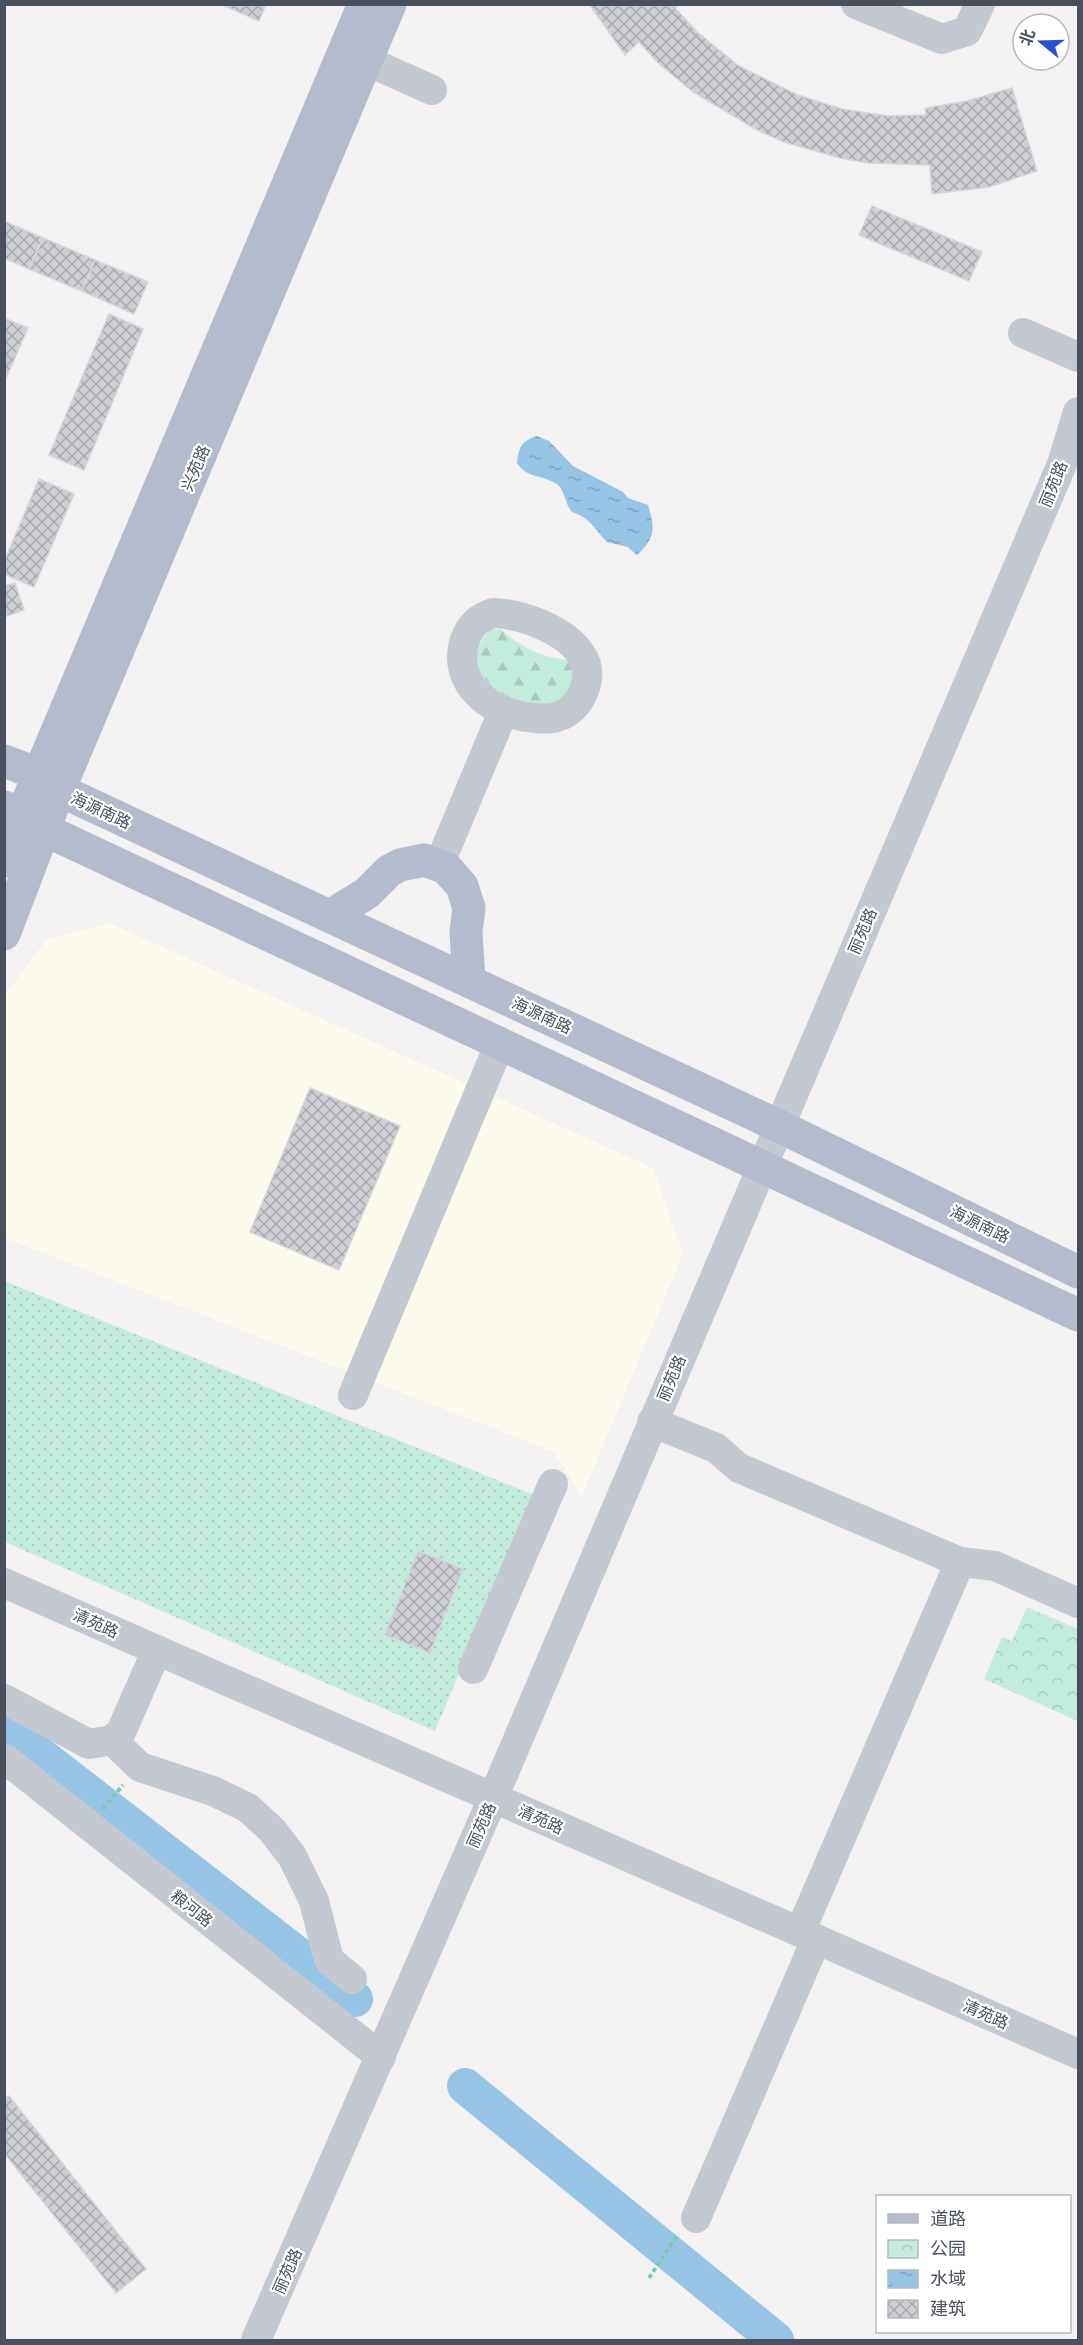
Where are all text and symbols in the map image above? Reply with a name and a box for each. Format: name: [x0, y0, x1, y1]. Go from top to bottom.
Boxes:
north arrow: [1011, 12, 1071, 72]
text: 北: [1015, 26, 1040, 48]
street label: 兴苑路: [176, 442, 215, 494]
street label: 丽苑路: [1035, 458, 1072, 510]
street label: 海源南路: [67, 787, 134, 833]
street label: 丽苑路: [843, 905, 882, 957]
street label: 海源南路: [508, 992, 575, 1038]
street label: 海源南路: [946, 1201, 1013, 1248]
street label: 丽苑路: [652, 1352, 691, 1404]
street label: 清苑路: [70, 1604, 122, 1643]
street label: 丽苑路: [462, 1799, 501, 1851]
street label: 清苑路: [515, 1800, 567, 1839]
street label: 粮河路: [166, 1885, 217, 1931]
street label: 清苑路: [960, 1995, 1012, 2034]
legend: [876, 2195, 1071, 2333]
text: 道路: [930, 2207, 966, 2231]
text: 公园: [930, 2237, 966, 2261]
street label: 丽苑路: [268, 2245, 307, 2297]
text: 水域: [930, 2267, 966, 2291]
text: 建筑: [930, 2297, 966, 2321]

